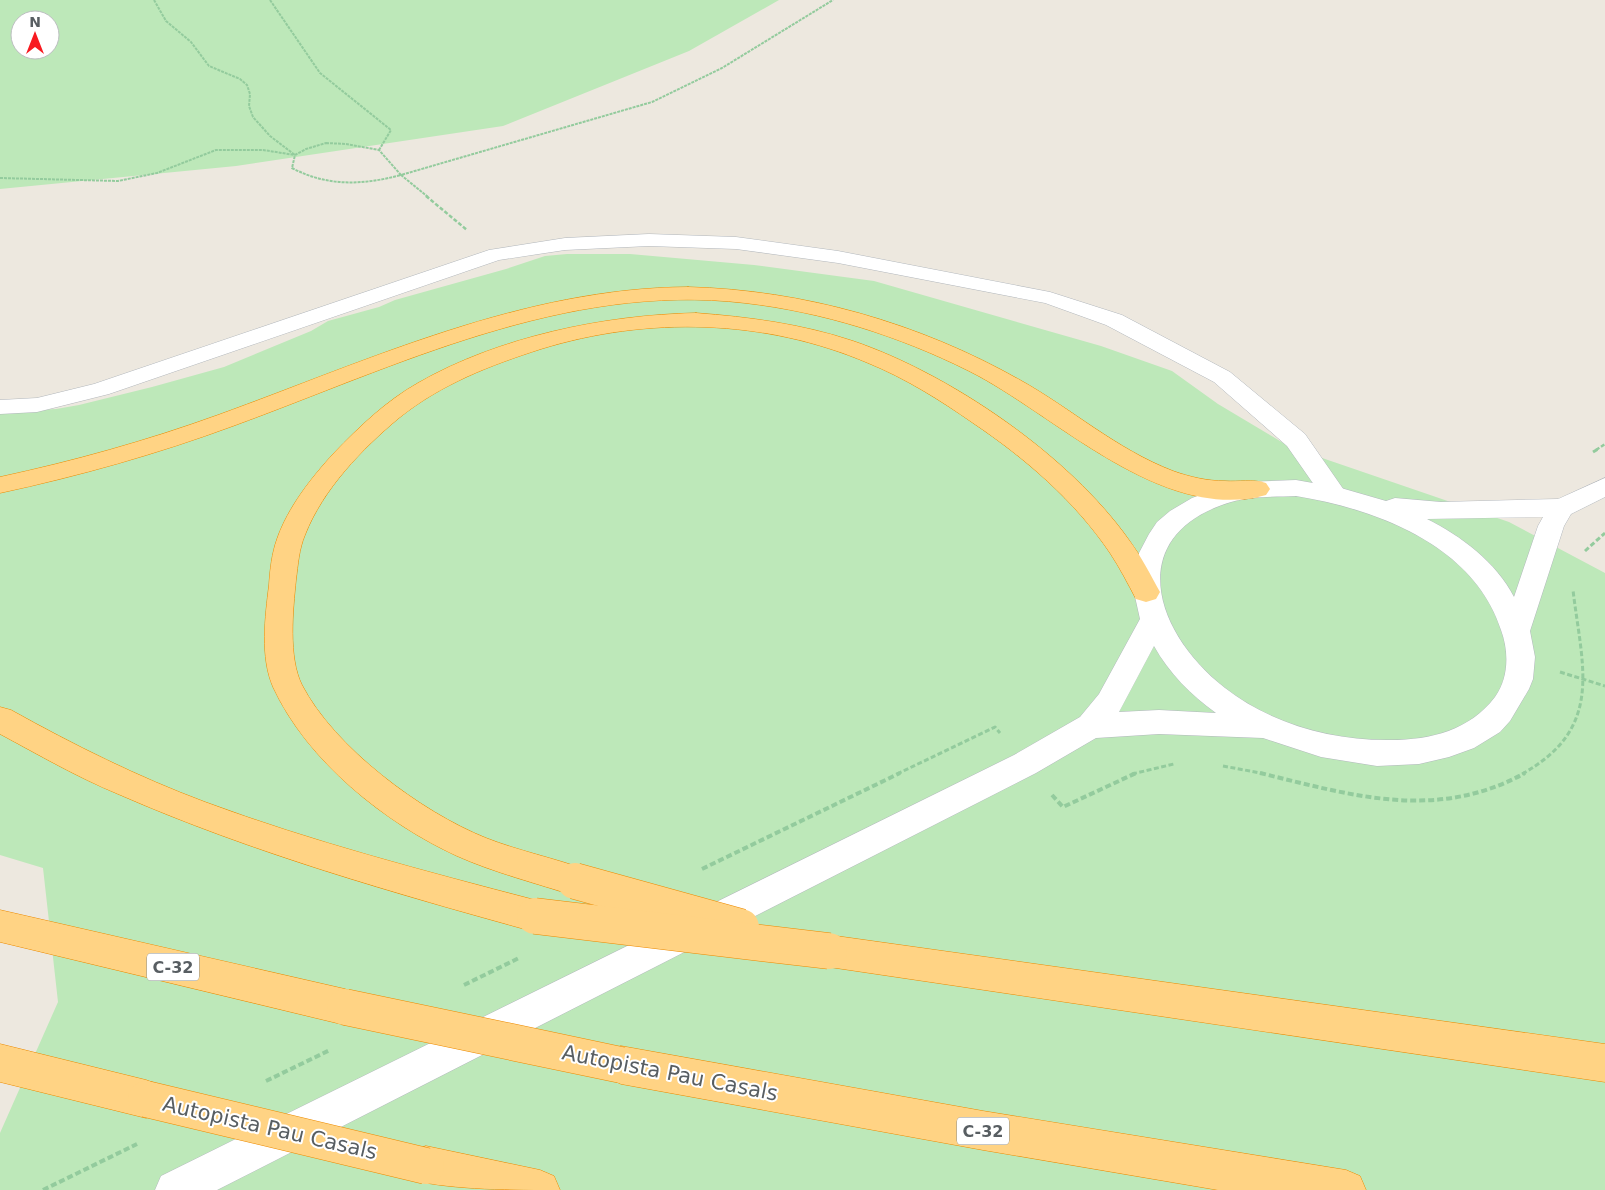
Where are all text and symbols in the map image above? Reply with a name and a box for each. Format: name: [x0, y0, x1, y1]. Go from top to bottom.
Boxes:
north arrow: [10, 10, 60, 60]
text: N: [29, 14, 41, 30]
road number: C-32: [147, 954, 199, 980]
street label: Autopista Pau Casals: [560, 1040, 780, 1106]
street label: Autopista Pau Casals: [160, 1092, 380, 1164]
road number: C-32: [957, 1118, 1009, 1144]

